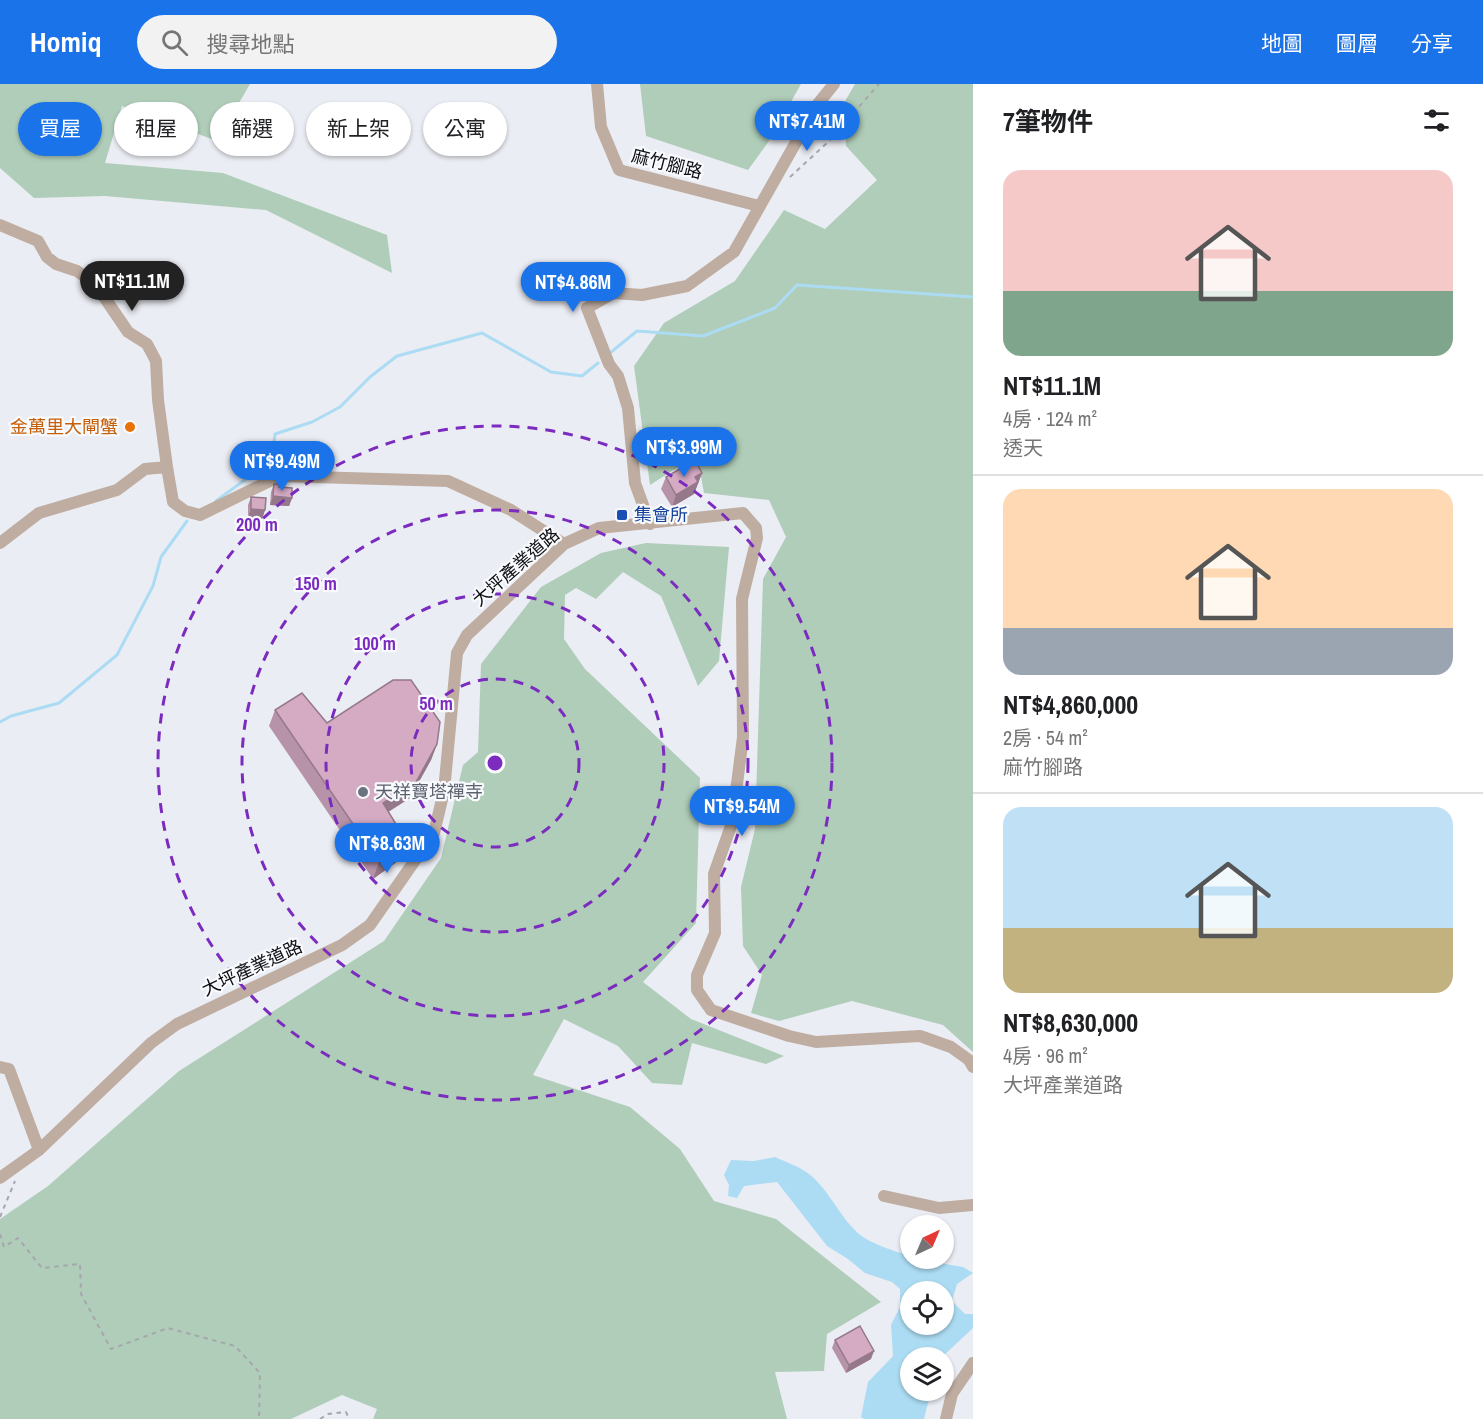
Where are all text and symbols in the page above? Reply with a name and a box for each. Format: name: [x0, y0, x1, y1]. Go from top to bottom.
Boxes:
search box: [137, 15, 557, 69]
text: Homiq: [30, 23, 101, 61]
icon: search: [158, 26, 191, 59]
text: 搜尋地點: [206, 29, 294, 59]
text: 地圖: [1261, 29, 1303, 58]
text: 圖層: [1336, 29, 1378, 58]
text: 分享: [1411, 29, 1453, 58]
pin: NT$7.41M: [745, 101, 869, 152]
chip: 買屋: [18, 102, 102, 156]
chip: 租屋: [114, 102, 198, 156]
chip: 篩選: [210, 102, 294, 156]
chip: 新上架: [306, 102, 411, 156]
chip: 公寓: [423, 102, 507, 156]
text: 7筆物件: [1003, 104, 1093, 139]
icon: filters: [1420, 104, 1453, 137]
text: NT$7.41M: [769, 107, 845, 134]
street label: 麻竹腳路: [629, 143, 705, 184]
icon: home: [1174, 209, 1282, 317]
pin: NT$11.1M: [70, 261, 194, 312]
pin: NT$4.86M: [511, 262, 635, 313]
text: NT$11.1M: [94, 267, 170, 294]
text: NT$4.86M: [535, 268, 611, 295]
text: NT$11.1M: [1003, 368, 1101, 403]
text: 4房 · 124 m²: [1003, 405, 1097, 432]
place label: 金萬里大閘蟹: [10, 414, 118, 439]
marker: 金萬里大閘蟹: [123, 420, 137, 434]
pin: NT$3.99M: [622, 427, 746, 478]
text: NT$3.99M: [646, 433, 722, 460]
text: 透天: [1003, 434, 1043, 461]
pin: NT$9.49M: [220, 441, 344, 492]
text: NT$9.49M: [244, 447, 320, 474]
place label: 集會所: [634, 502, 688, 527]
marker: 集會所: [615, 508, 629, 522]
text: 200 m: [236, 512, 278, 537]
street label: 大坪產業道路: [467, 522, 565, 611]
icon: home: [1174, 528, 1282, 636]
text: 150 m: [295, 571, 337, 596]
text: 100 m: [354, 631, 396, 656]
text: NT$4,860,000: [1003, 687, 1138, 722]
text: 50 m: [419, 691, 453, 716]
text: 2房 · 54 m²: [1003, 724, 1088, 751]
centre of rings: [485, 753, 505, 773]
text: 麻竹腳路: [1003, 753, 1083, 780]
place label: 天祥寶塔禪寺: [375, 779, 483, 804]
marker: 天祥寶塔禪寺: [356, 785, 370, 799]
pin: NT$9.54M: [680, 786, 804, 837]
text: NT$9.54M: [704, 792, 780, 819]
pin: NT$8.63M: [325, 823, 449, 874]
text: NT$8.63M: [349, 829, 425, 856]
icon: home: [1174, 846, 1282, 954]
street label: 大坪產業道路: [198, 933, 306, 1002]
text: NT$8,630,000: [1003, 1005, 1138, 1040]
text: 4房 · 96 m²: [1003, 1042, 1088, 1069]
text: 大坪產業道路: [1003, 1071, 1123, 1098]
north arrow: [900, 1215, 954, 1269]
map controls: [900, 1215, 954, 1401]
button: locate: [900, 1281, 954, 1335]
button: layers: [900, 1347, 954, 1401]

